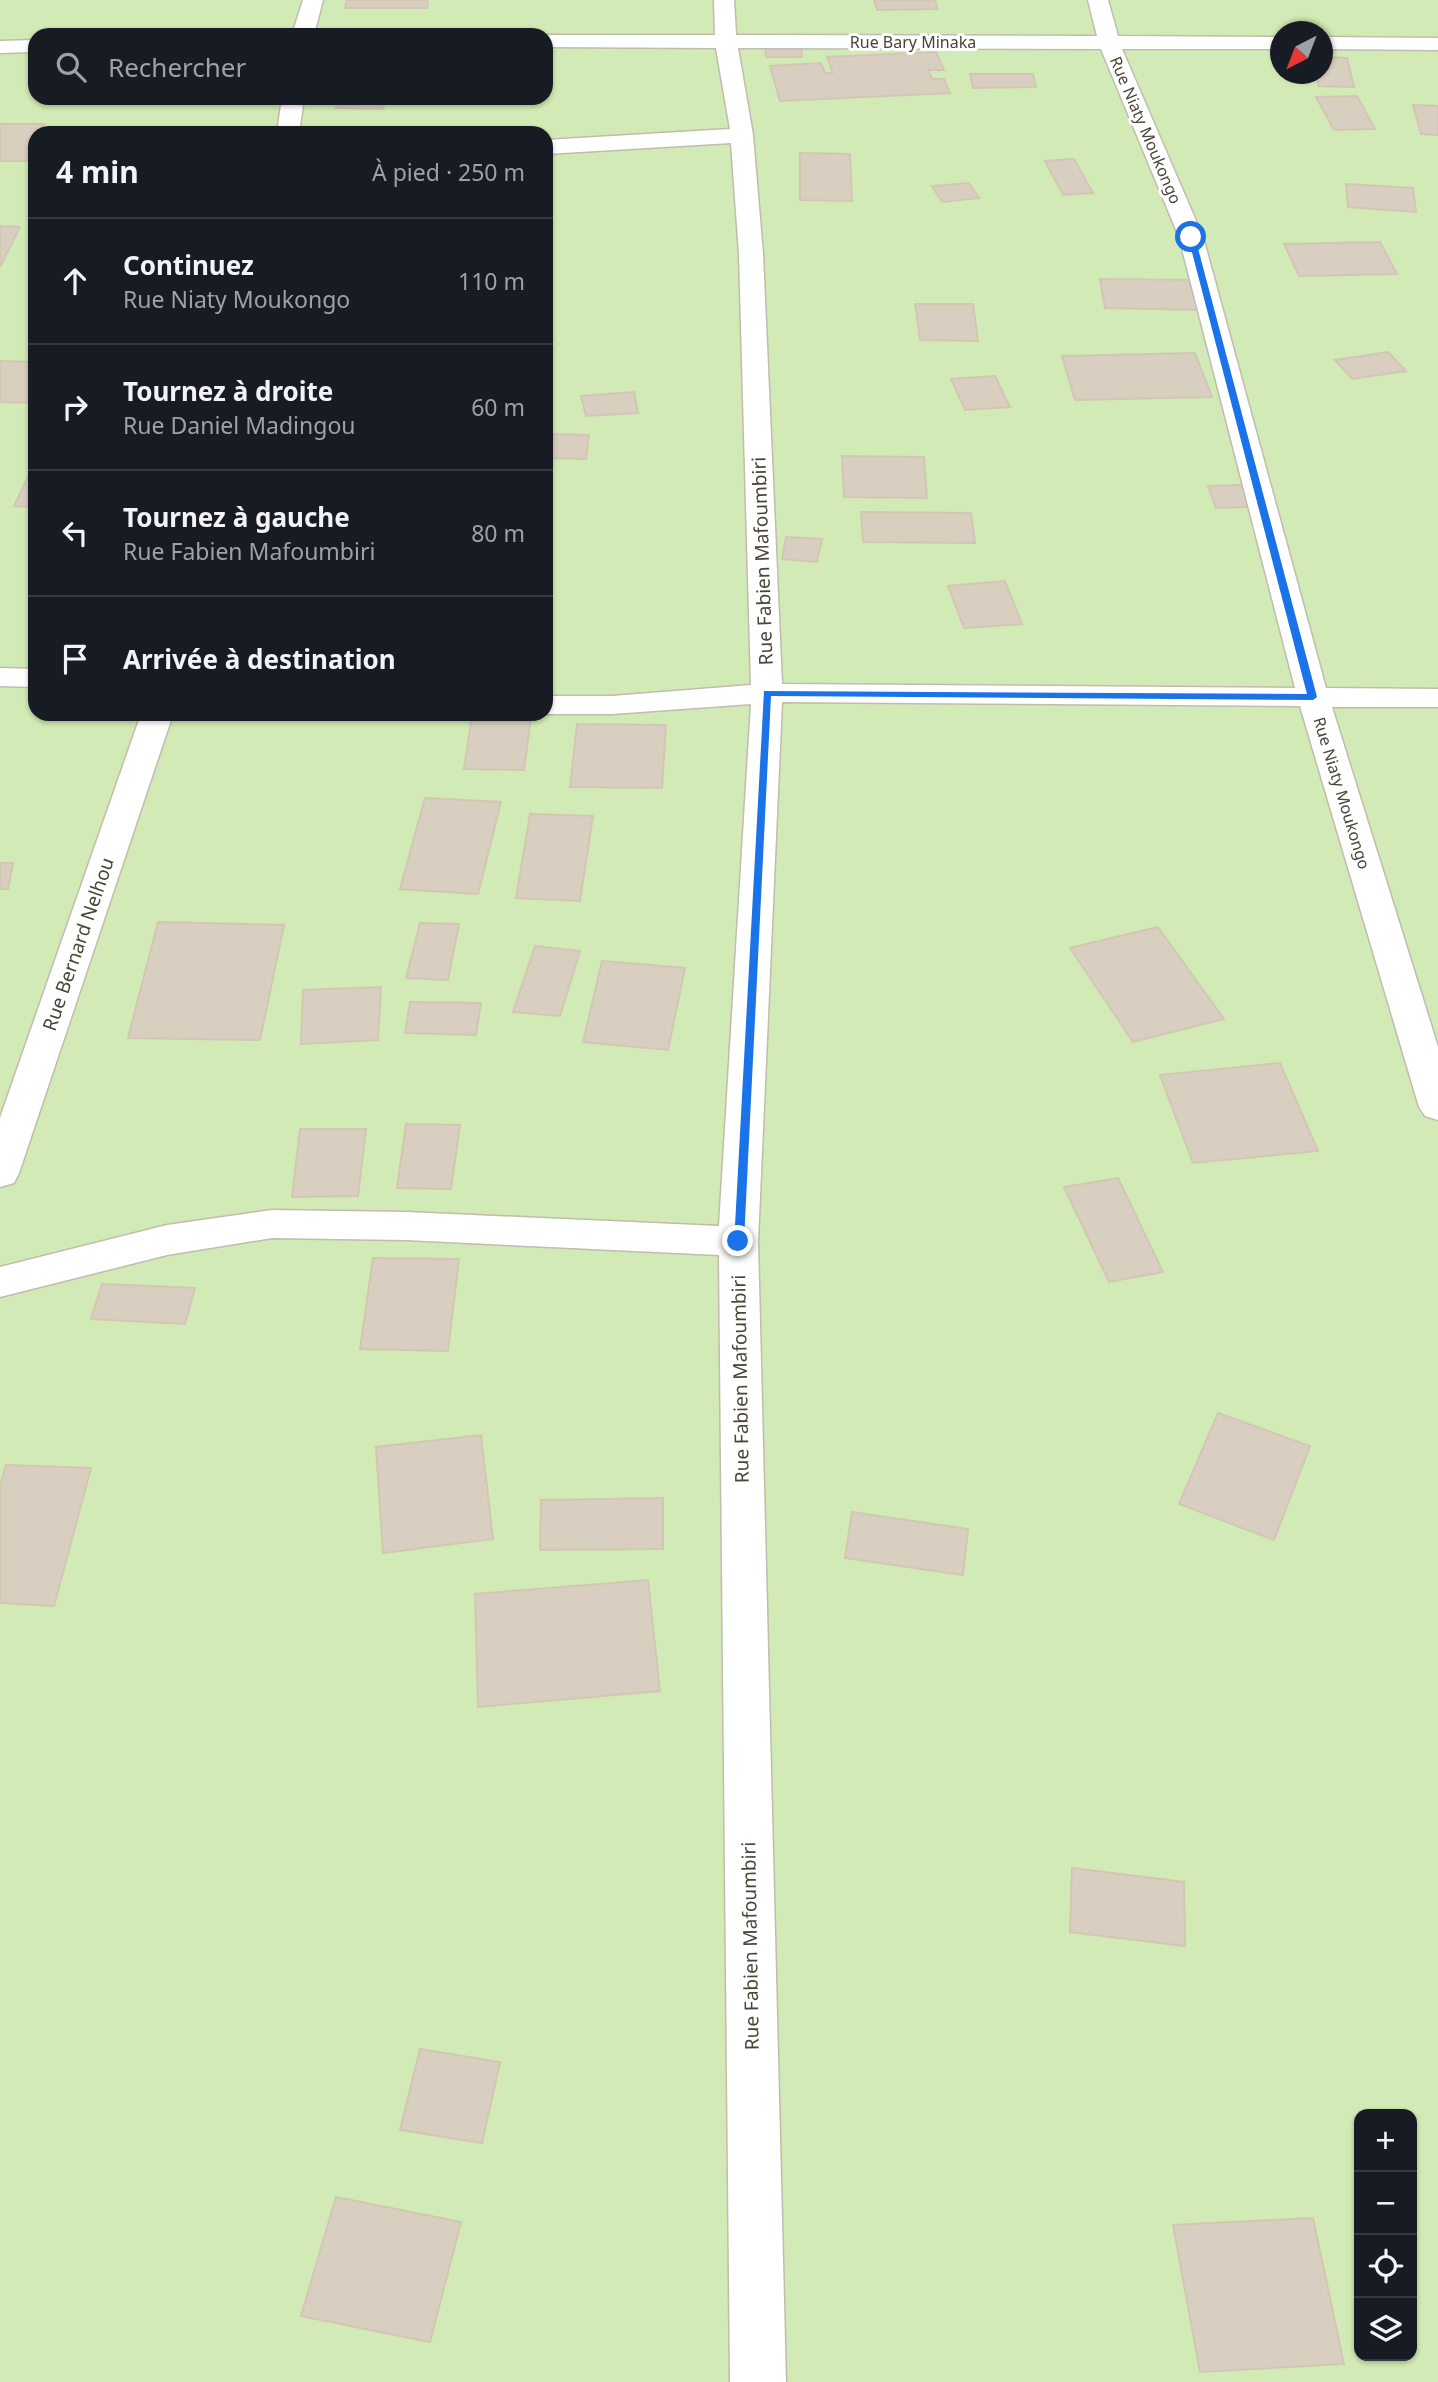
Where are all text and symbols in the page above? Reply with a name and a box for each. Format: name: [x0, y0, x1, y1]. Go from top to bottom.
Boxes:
north arrow: [1270, 21, 1333, 84]
search box: [28, 28, 553, 105]
street label: Rue Bary Minaka: [850, 31, 976, 53]
icon: search: [52, 48, 90, 86]
text: Rechercher: [108, 49, 246, 85]
street label: Rue Niaty Moukongo: [1105, 53, 1187, 207]
text: 4 min: [56, 151, 139, 192]
text: À pied · 250 m: [372, 156, 525, 188]
route start: [1175, 221, 1206, 252]
text: Continuez: [123, 247, 254, 283]
icon: ahead: [56, 262, 94, 300]
text: 110 m: [458, 265, 525, 297]
text: Rue Niaty Moukongo: [123, 283, 350, 315]
text: Tournez à droite: [123, 373, 333, 409]
icon: right: [56, 388, 94, 426]
text: 60 m: [471, 391, 525, 423]
text: Rue Daniel Madingou: [123, 409, 356, 441]
street label: Rue Fabien Mafoumbiri: [745, 456, 779, 666]
text: Tournez à gauche: [123, 499, 350, 535]
icon: left: [56, 514, 94, 552]
text: 80 m: [471, 517, 525, 549]
text: Rue Fabien Mafoumbiri: [123, 535, 375, 567]
icon: arrive: [56, 640, 94, 678]
text: Arrivée à destination: [123, 641, 396, 677]
street label: Rue Niaty Moukongo: [1308, 714, 1376, 872]
street label: Rue Bernard Nelhou: [36, 854, 120, 1034]
route end: [722, 1225, 753, 1256]
street label: Rue Fabien Mafoumbiri: [725, 1275, 755, 1483]
street label: Rue Fabien Mafoumbiri: [735, 1842, 765, 2050]
map controls: [1354, 2109, 1417, 2361]
button: +: [1354, 2109, 1417, 2172]
button: −: [1354, 2172, 1417, 2235]
button: locate: [1354, 2235, 1417, 2298]
button: layers: [1354, 2298, 1417, 2361]

